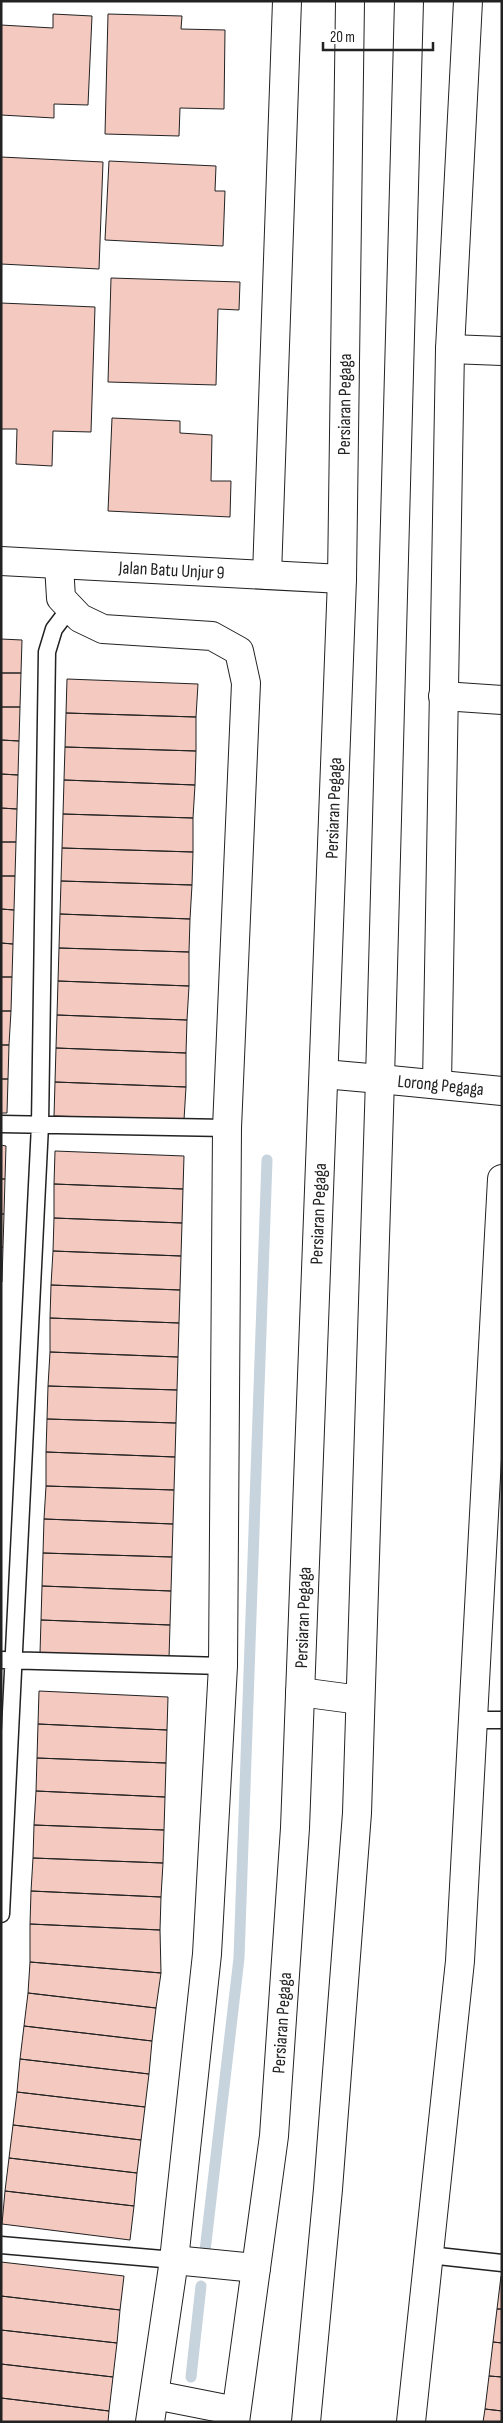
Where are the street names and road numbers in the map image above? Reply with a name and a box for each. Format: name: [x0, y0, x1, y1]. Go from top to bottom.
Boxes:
street label: Persiaran Pegaga: [334, 353, 356, 455]
street label: Jalan Batu Unjur 9: [117, 557, 225, 584]
street label: Persiaran Pegaga: [321, 757, 346, 859]
street label: Lorong Pegaga: [396, 1071, 485, 1100]
street label: Persiaran Pegaga: [306, 1163, 331, 1265]
street label: Persiaran Pegaga: [291, 1566, 316, 1669]
street label: Persiaran Pegaga: [268, 1971, 296, 2074]

